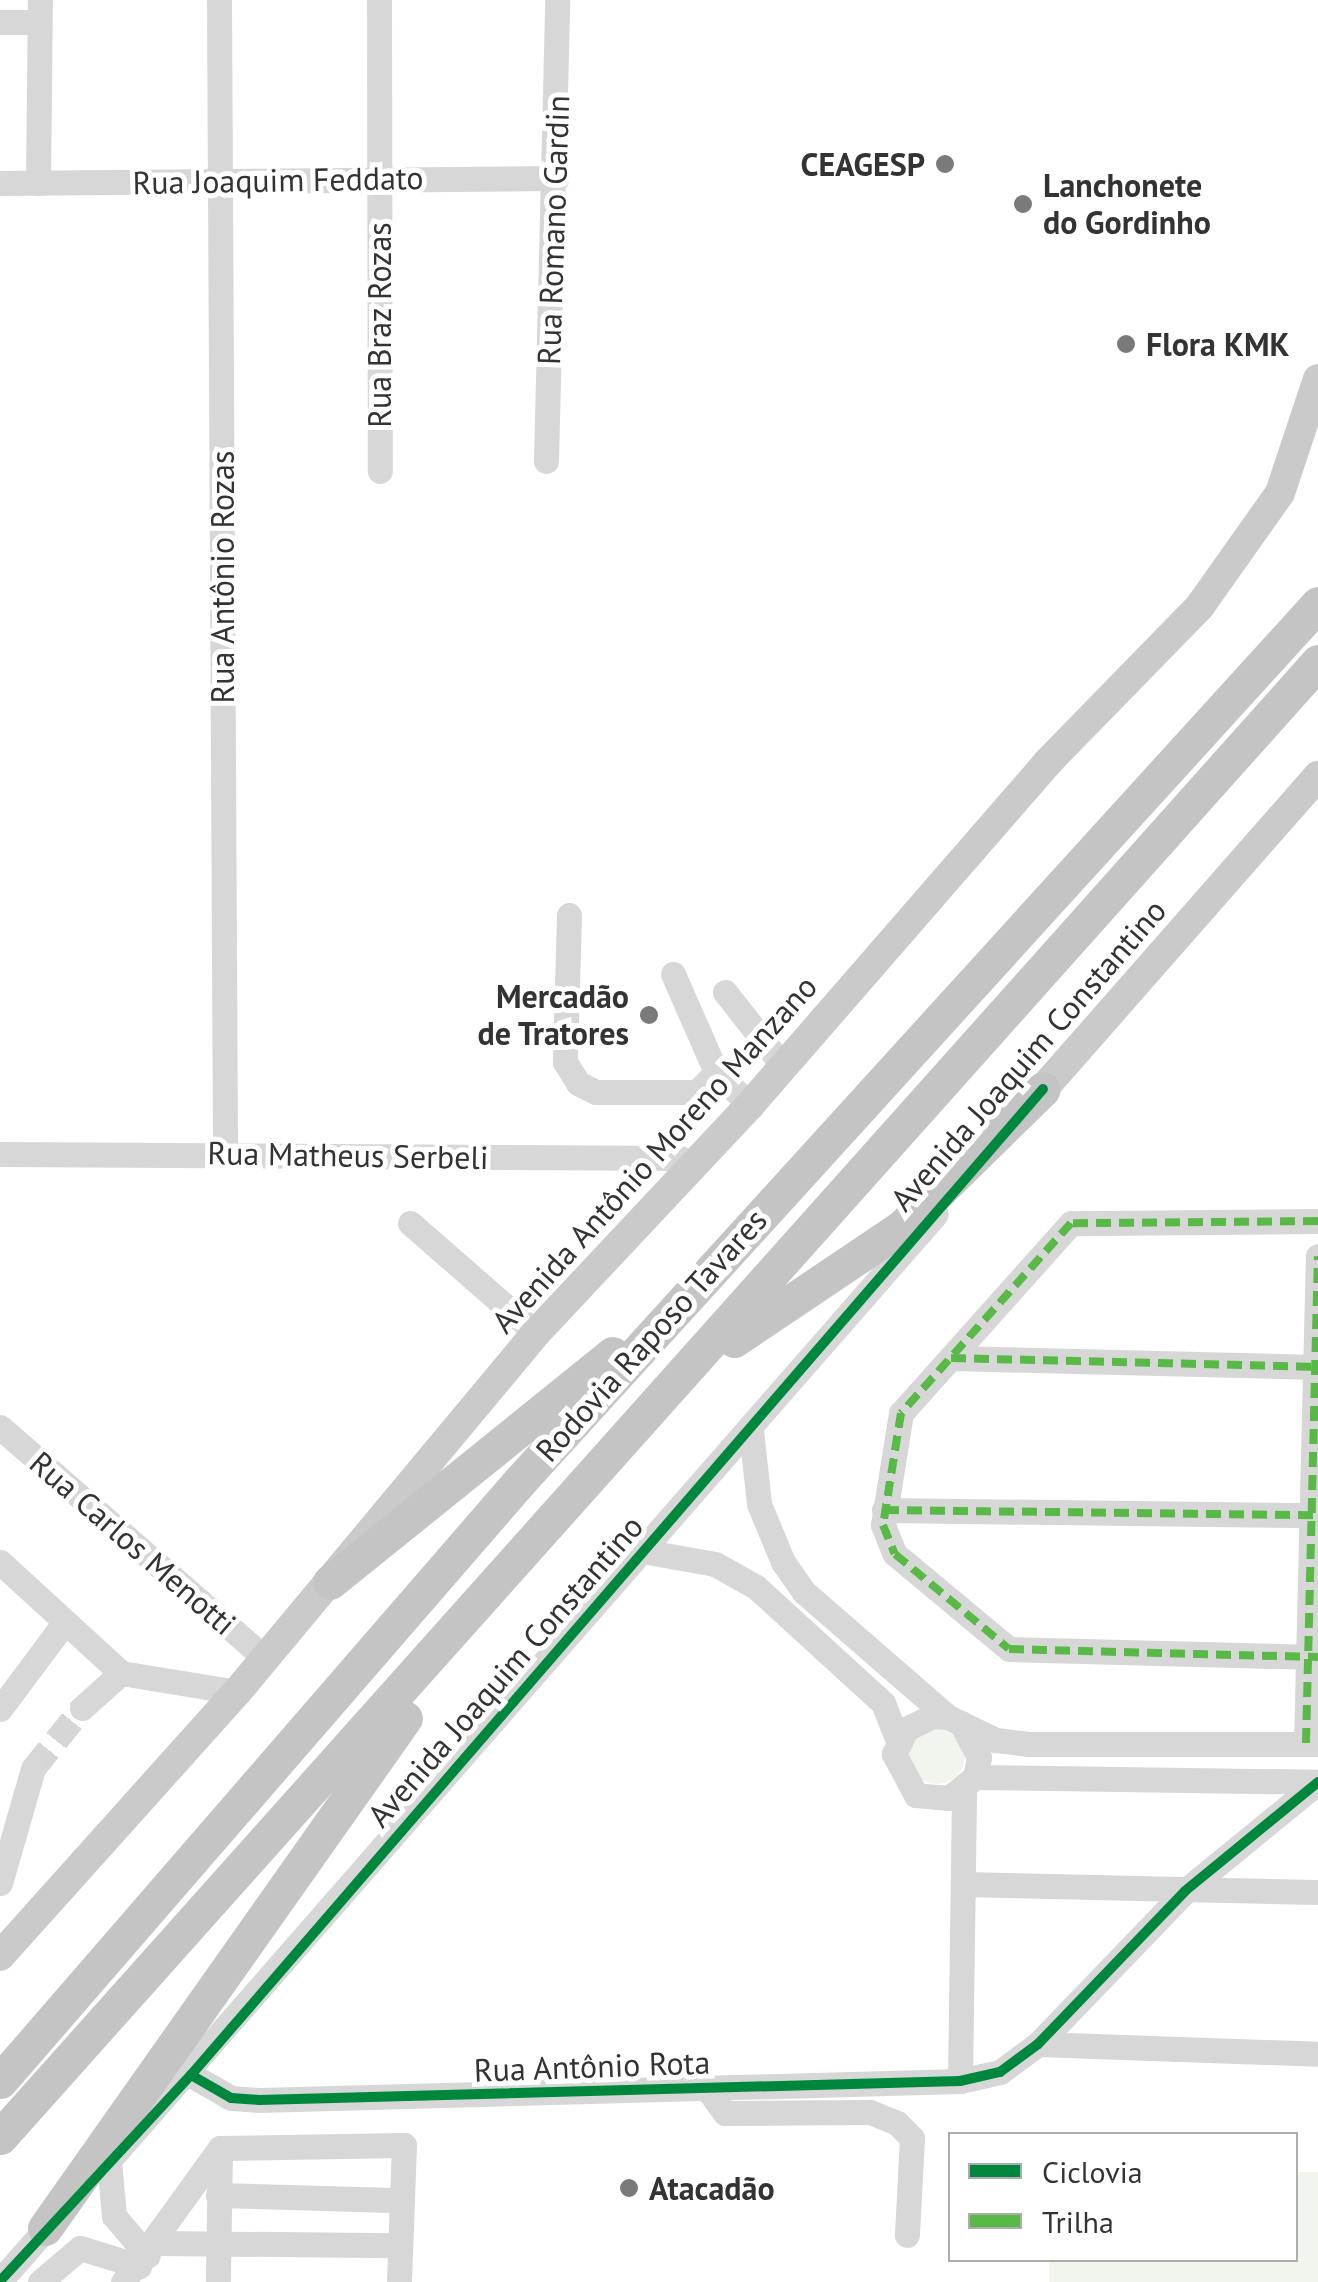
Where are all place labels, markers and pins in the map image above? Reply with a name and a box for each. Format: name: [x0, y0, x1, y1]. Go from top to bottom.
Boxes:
place label: CEAGESP: [801, 145, 925, 183]
marker: CEAGESP: [934, 153, 956, 175]
place label: Lanchonete do Gordinho: [1043, 167, 1211, 242]
marker: Lanchonete do Gordinho: [1012, 193, 1034, 215]
place label: Flora KMK: [1146, 325, 1289, 363]
marker: Flora KMK: [1115, 333, 1137, 355]
place label: Mercadão de Tratores: [476, 978, 629, 1053]
marker: Mercadão de Tratores: [638, 1004, 660, 1026]
place label: Atacadão: [649, 2169, 775, 2207]
marker: Atacadão: [618, 2177, 640, 2199]

